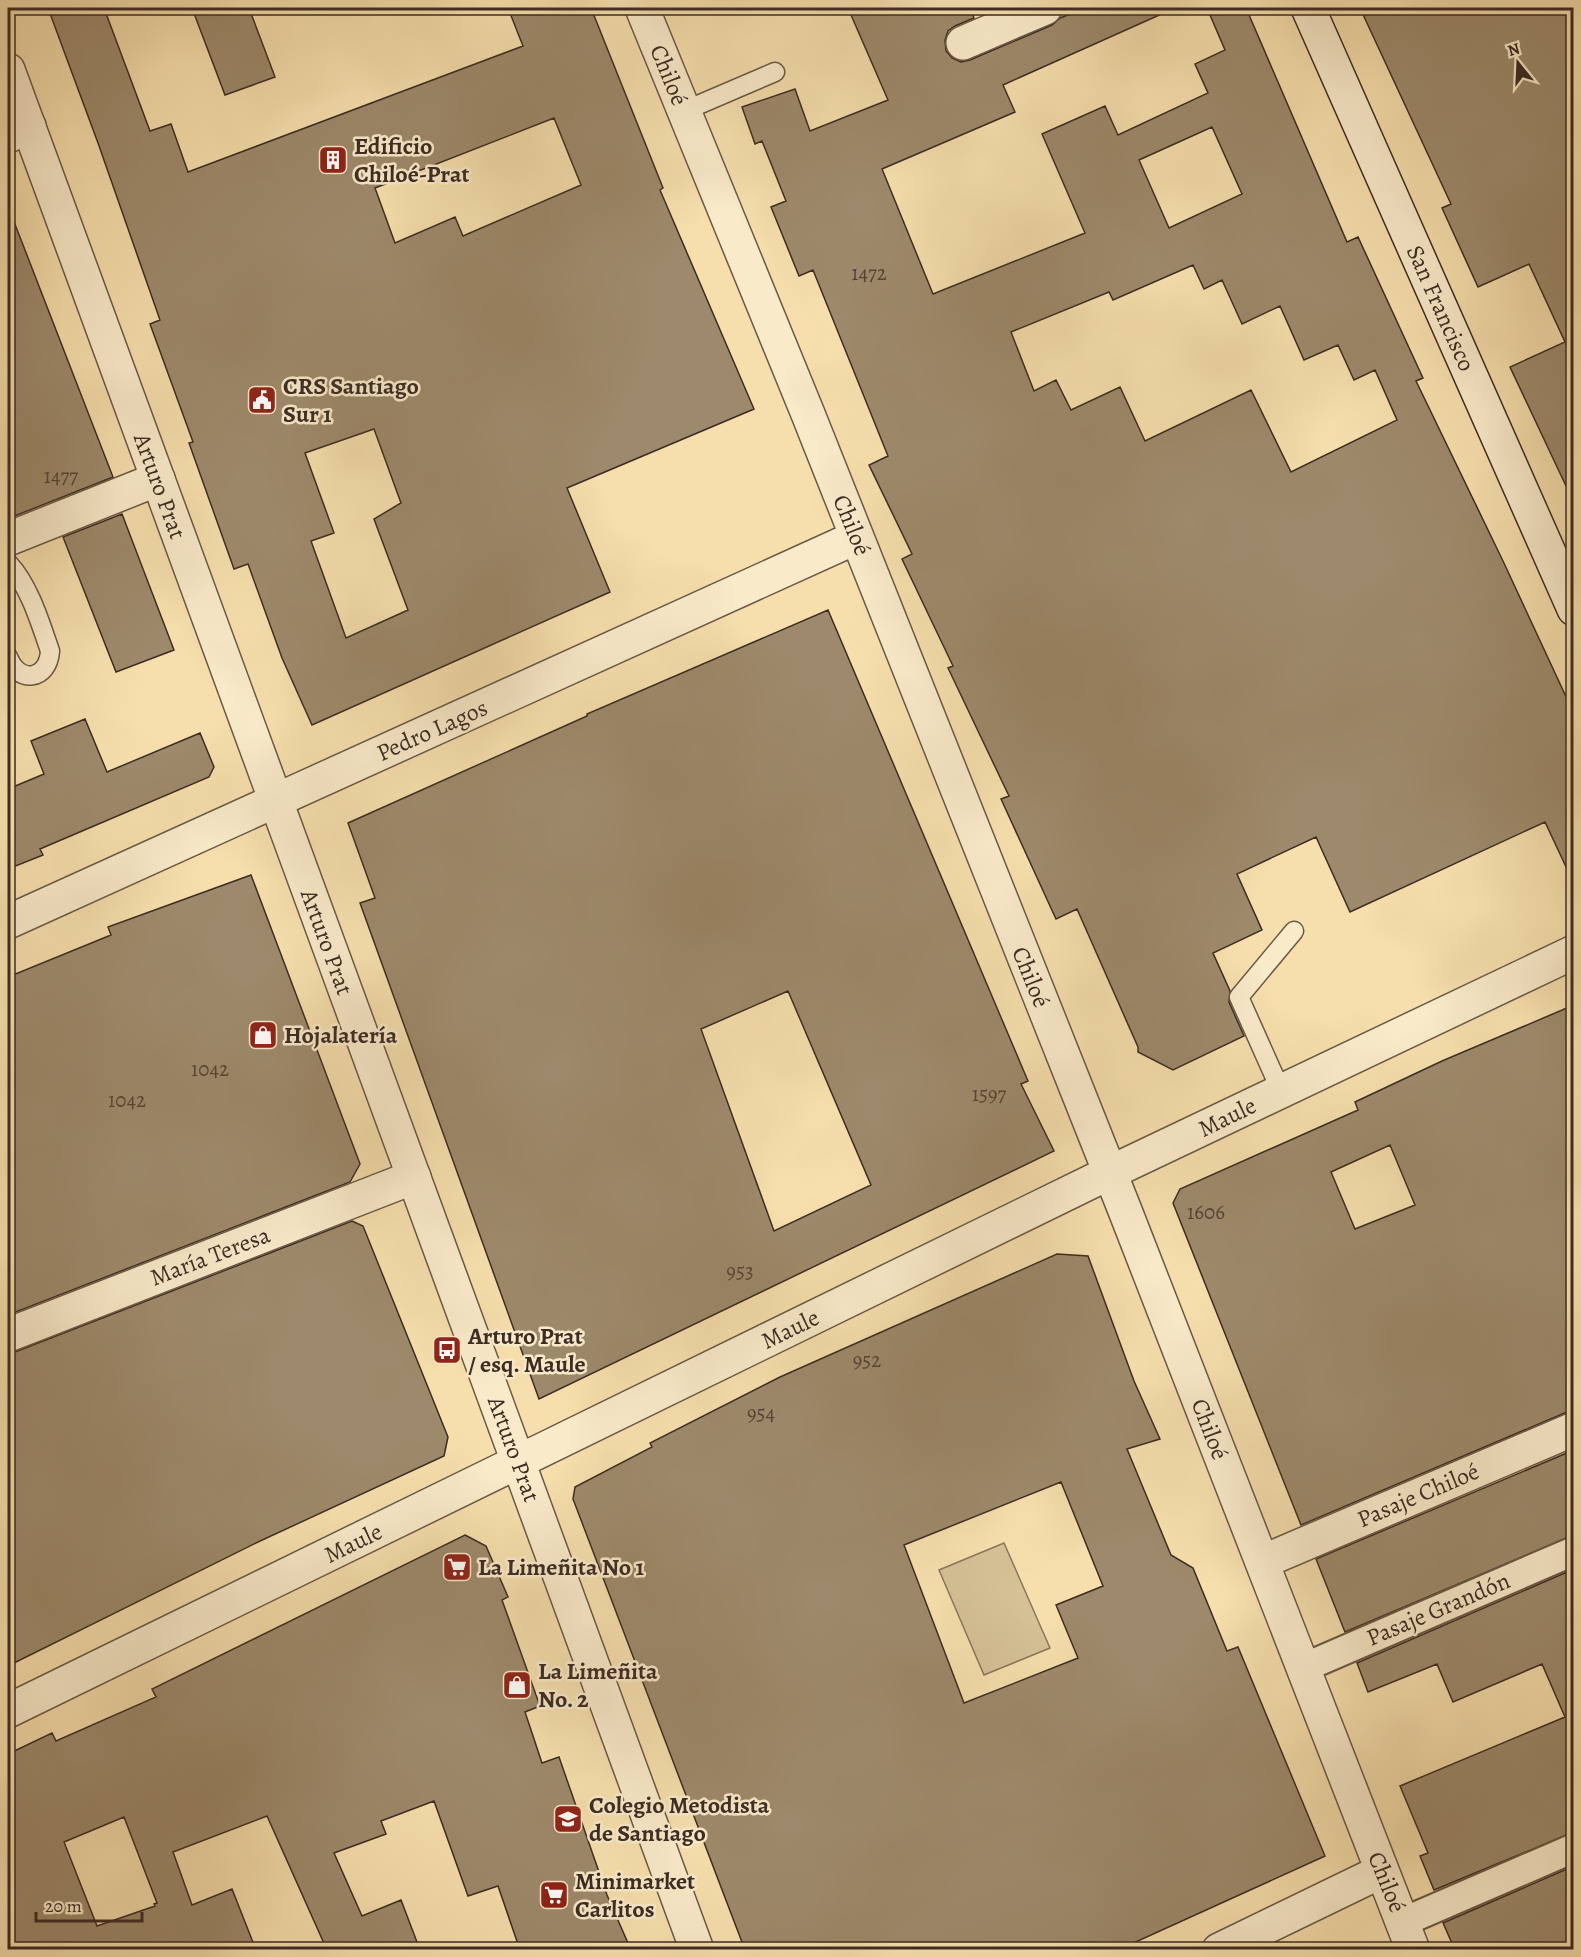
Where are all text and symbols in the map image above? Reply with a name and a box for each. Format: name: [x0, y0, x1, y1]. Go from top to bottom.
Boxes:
north arrow: [1488, 33, 1548, 93]
text: N: [1505, 37, 1523, 62]
street label: Chiloé: [642, 40, 696, 110]
place label: Edificio Chiloé-Prat: [354, 130, 470, 190]
building icon: Edificio Chiloé-Prat: [317, 144, 349, 176]
street label: San Francisco: [1399, 240, 1483, 376]
house number: 1472: [851, 259, 887, 287]
place label: CRS Santiago Sur 1: [283, 370, 419, 430]
public building icon: CRS Santiago Sur 1: [246, 384, 278, 416]
street label: Arturo Prat: [126, 428, 194, 543]
house number: 1477: [44, 462, 78, 490]
street label: Chiloé: [825, 490, 879, 560]
street label: Pedro Lagos: [371, 691, 493, 769]
street label: Arturo Prat: [293, 884, 361, 999]
street label: Chiloé: [1004, 942, 1058, 1012]
shop icon: Hojalatería: [247, 1019, 279, 1051]
place label: Hojalatería: [284, 1019, 398, 1051]
house number: 1042: [191, 1055, 229, 1083]
house number: 1597: [972, 1080, 1006, 1108]
house number: 1042: [108, 1086, 146, 1114]
street label: Maule: [1193, 1089, 1261, 1145]
house number: 1606: [1187, 1198, 1225, 1226]
street label: María Teresa: [145, 1218, 275, 1294]
house number: 953: [726, 1257, 754, 1285]
street label: Maule: [756, 1301, 824, 1357]
place label: Arturo Prat / esq. Maule: [467, 1320, 586, 1380]
bus stop icon: Arturo Prat / esq. Maule: [431, 1334, 463, 1366]
house number: 952: [853, 1346, 881, 1374]
street label: Arturo Prat: [480, 1391, 548, 1506]
street label: Chiloé: [1184, 1394, 1236, 1464]
house number: 954: [747, 1399, 775, 1427]
street label: Pasaje Chiloé: [1352, 1455, 1484, 1535]
street label: Maule: [319, 1515, 387, 1571]
supermarket icon: La Limeñita No 1: [441, 1551, 473, 1583]
place label: La Limeñita No 1: [478, 1551, 644, 1583]
street label: Pasaje Grandón: [1361, 1564, 1515, 1654]
place label: La Limeñita No. 2: [538, 1655, 658, 1715]
shop icon: La Limeñita No. 2: [501, 1669, 533, 1701]
place label: Colegio Metodista de Santiago: [589, 1789, 770, 1849]
school or university icon: Colegio Metodista de Santiago: [552, 1803, 584, 1835]
street label: Chiloé: [1360, 1847, 1414, 1917]
place label: Minimarket Carlitos: [575, 1865, 695, 1925]
supermarket icon: Minimarket Carlitos: [538, 1879, 570, 1911]
scale bar: [36, 1885, 142, 1923]
text: 20 m: [45, 1894, 82, 1918]

